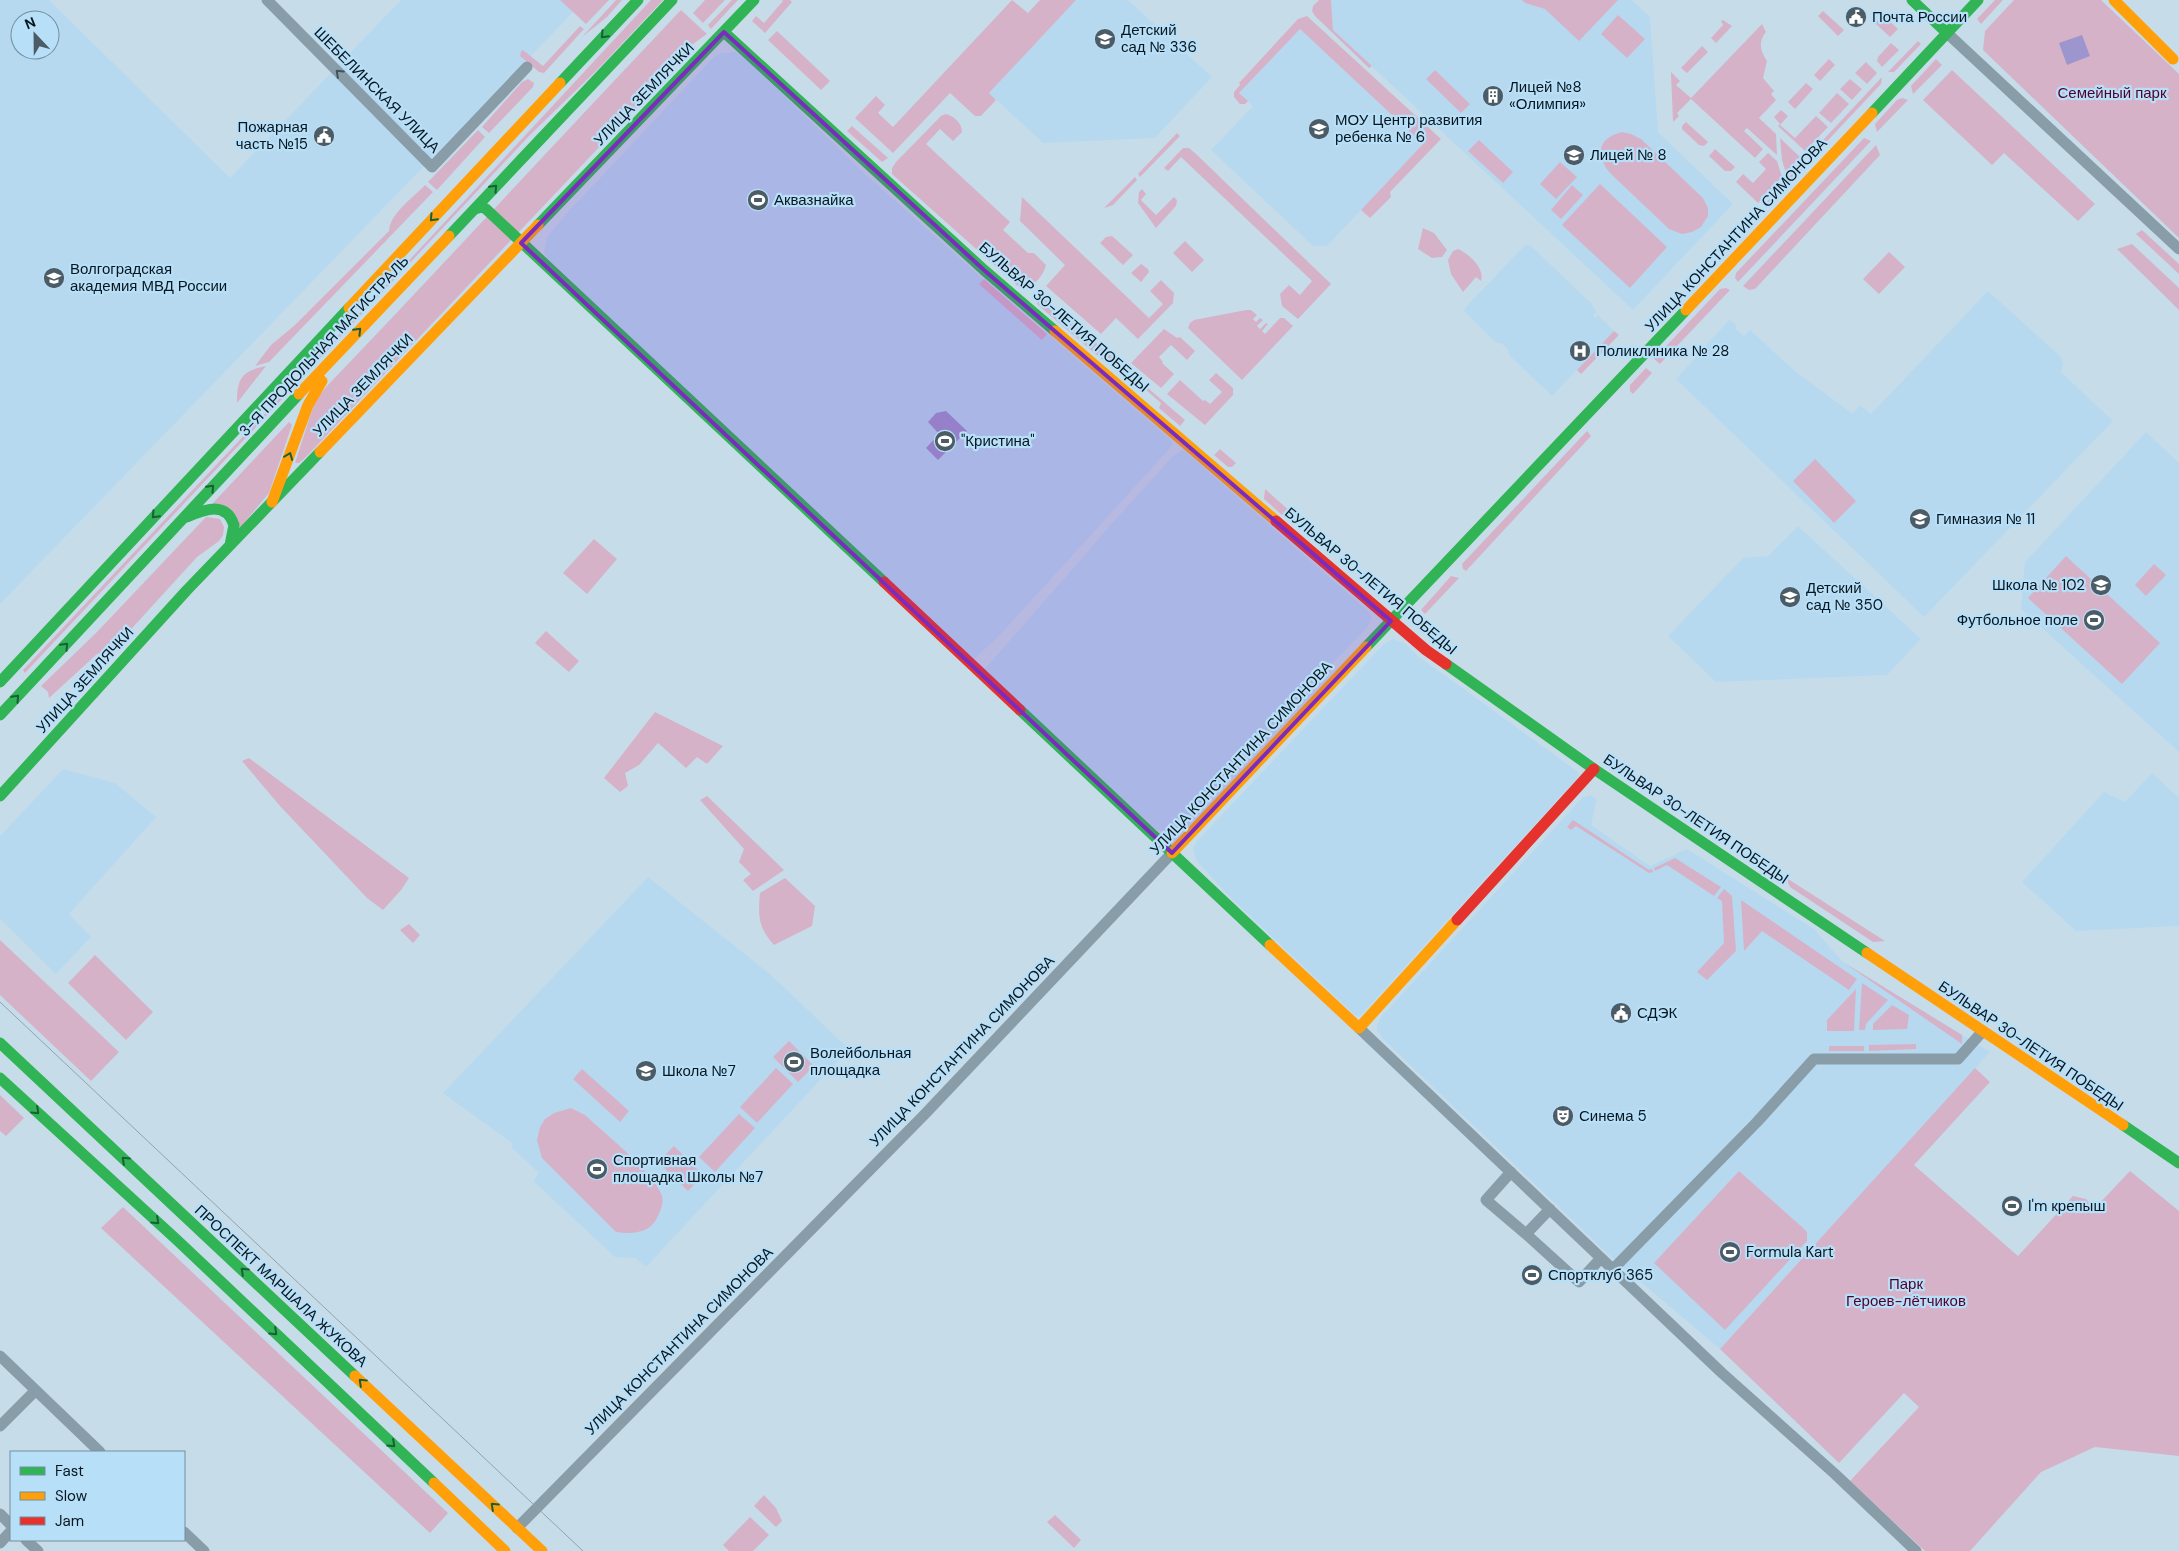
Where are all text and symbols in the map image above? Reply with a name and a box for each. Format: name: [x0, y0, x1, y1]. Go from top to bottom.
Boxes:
public building icon: Почта России: [1844, 5, 1868, 29]
place label: Почта России: [1872, 7, 1967, 27]
north arrow: [10, 10, 60, 60]
text: N: [22, 13, 38, 33]
place label: Детский сад № 336: [1121, 20, 1197, 57]
street label: ШЕБЕЛИНСКАЯ УЛИЦА: [310, 23, 444, 157]
school or university icon: Детский сад № 336: [1093, 27, 1117, 51]
one-way arrow: [601, 30, 610, 39]
street label: УЛИЦА ЗЕМЛЯЧКИ: [589, 38, 699, 150]
one-way arrow: [335, 70, 344, 79]
place label: Лицей №8 «Олимпия»: [1509, 77, 1586, 114]
park label: Семейный парк: [2057, 83, 2167, 103]
building icon: Лицей №8 «Олимпия»: [1481, 84, 1505, 108]
place label: МОУ Центр развития ребенка № 6: [1335, 110, 1482, 147]
place label: Пожарная часть №15: [236, 117, 308, 154]
school or university icon: МОУ Центр развития ребенка № 6: [1307, 117, 1331, 141]
public building icon: Пожарная часть №15: [312, 124, 336, 148]
street label: УЛИЦА КОНСТАНТИНА СИМОНОВА: [1641, 134, 1831, 336]
school or university icon: Лицей № 8: [1562, 143, 1586, 167]
place label: Лицей № 8: [1590, 145, 1667, 165]
one-way arrow: [488, 185, 497, 194]
sports icon: Аквазнайка: [746, 188, 770, 212]
place label: Аквазнайка: [774, 190, 854, 210]
one-way arrow: [430, 212, 439, 221]
street label: БУЛЬВАР 30-ЛЕТИЯ ПОБЕДЫ: [975, 238, 1153, 396]
street label: 3-Я ПРОДОЛЬНАЯ МАГИСТРАЛЬ: [235, 251, 413, 441]
place label: Волгоградская академия МВД России: [70, 259, 227, 296]
school or university icon: Волгоградская академия МВД России: [42, 266, 66, 290]
one-way arrow: [352, 328, 361, 337]
street label: УЛИЦА ЗЕМЛЯЧКИ: [308, 329, 418, 441]
hospital icon: Поликлиника № 28: [1568, 339, 1592, 363]
place label: Поликлиника № 28: [1596, 341, 1729, 361]
sports icon: "Кристина": [933, 429, 957, 453]
place label: "Кристина": [961, 431, 1035, 451]
one-way arrow: [283, 452, 293, 461]
one-way arrow: [205, 485, 214, 494]
street label: БУЛЬВАР 30-ЛЕТИЯ ПОБЕДЫ: [1281, 503, 1461, 659]
school or university icon: Гимназия № 11: [1908, 507, 1932, 531]
place label: Гимназия № 11: [1936, 509, 2035, 529]
one-way arrow: [152, 510, 161, 519]
school or university icon: Школа № 102: [2089, 573, 2113, 597]
place label: Школа № 102: [1992, 575, 2085, 595]
place label: Детский сад № 350: [1806, 578, 1883, 615]
school or university icon: Детский сад № 350: [1778, 585, 1802, 609]
sports icon: Футбольное поле: [2082, 608, 2106, 632]
place label: Футбольное поле: [1957, 610, 2078, 630]
street label: УЛИЦА ЗЕМЛЯЧКИ: [32, 623, 138, 737]
one-way arrow: [59, 642, 68, 651]
street label: УЛИЦА КОНСТАНТИНА СИМОНОВА: [1146, 657, 1336, 859]
one-way arrow: [10, 695, 19, 704]
street label: БУЛЬВАР 30-ЛЕТИЯ ПОБЕДЫ: [1599, 749, 1793, 889]
street label: УЛИЦА КОНСТАНТИНА СИМОНОВА: [865, 951, 1059, 1151]
street label: БУЛЬВАР 30-ЛЕТИЯ ПОБЕДЫ: [1934, 976, 2128, 1116]
public building icon: СДЭК: [1609, 1001, 1633, 1025]
place label: СДЭК: [1637, 1003, 1677, 1023]
place label: Волейбольная площадка: [810, 1043, 911, 1080]
sports icon: Волейбольная площадка: [782, 1050, 806, 1074]
school or university icon: Школа №7: [634, 1059, 658, 1083]
place label: Школа №7: [662, 1061, 736, 1081]
theatre icon: Синема 5: [1551, 1104, 1575, 1128]
one-way arrow: [30, 1105, 39, 1114]
place label: Синема 5: [1579, 1106, 1647, 1126]
place label: Спортивная площадка Школы №7: [613, 1150, 763, 1187]
one-way arrow: [122, 1157, 131, 1166]
sports icon: Спортивная площадка Школы №7: [585, 1157, 609, 1181]
sports icon: I'm крепыш: [2000, 1194, 2024, 1218]
place label: I'm крепыш: [2028, 1196, 2105, 1216]
street label: ПРОСПЕКТ МАРШАЛА ЖУКОВА: [190, 1200, 372, 1372]
one-way arrow: [150, 1215, 159, 1224]
sports icon: Formula Kart: [1718, 1240, 1742, 1264]
place label: Formula Kart: [1746, 1242, 1834, 1262]
street label: УЛИЦА КОНСТАНТИНА СИМОНОВА: [581, 1243, 777, 1439]
sports icon: Спортклуб 365: [1520, 1263, 1544, 1287]
place label: Спортклуб 365: [1548, 1265, 1653, 1285]
one-way arrow: [241, 1268, 250, 1277]
park label: Парк Героев-лётчиков: [1846, 1274, 1966, 1311]
one-way arrow: [268, 1326, 277, 1335]
one-way arrow: [359, 1379, 368, 1388]
one-way arrow: [386, 1438, 395, 1447]
legend: [10, 1451, 185, 1541]
text: Fast: [55, 1461, 84, 1481]
text: Slow: [55, 1486, 88, 1506]
one-way arrow: [490, 1503, 499, 1512]
text: Jam: [55, 1511, 84, 1531]

